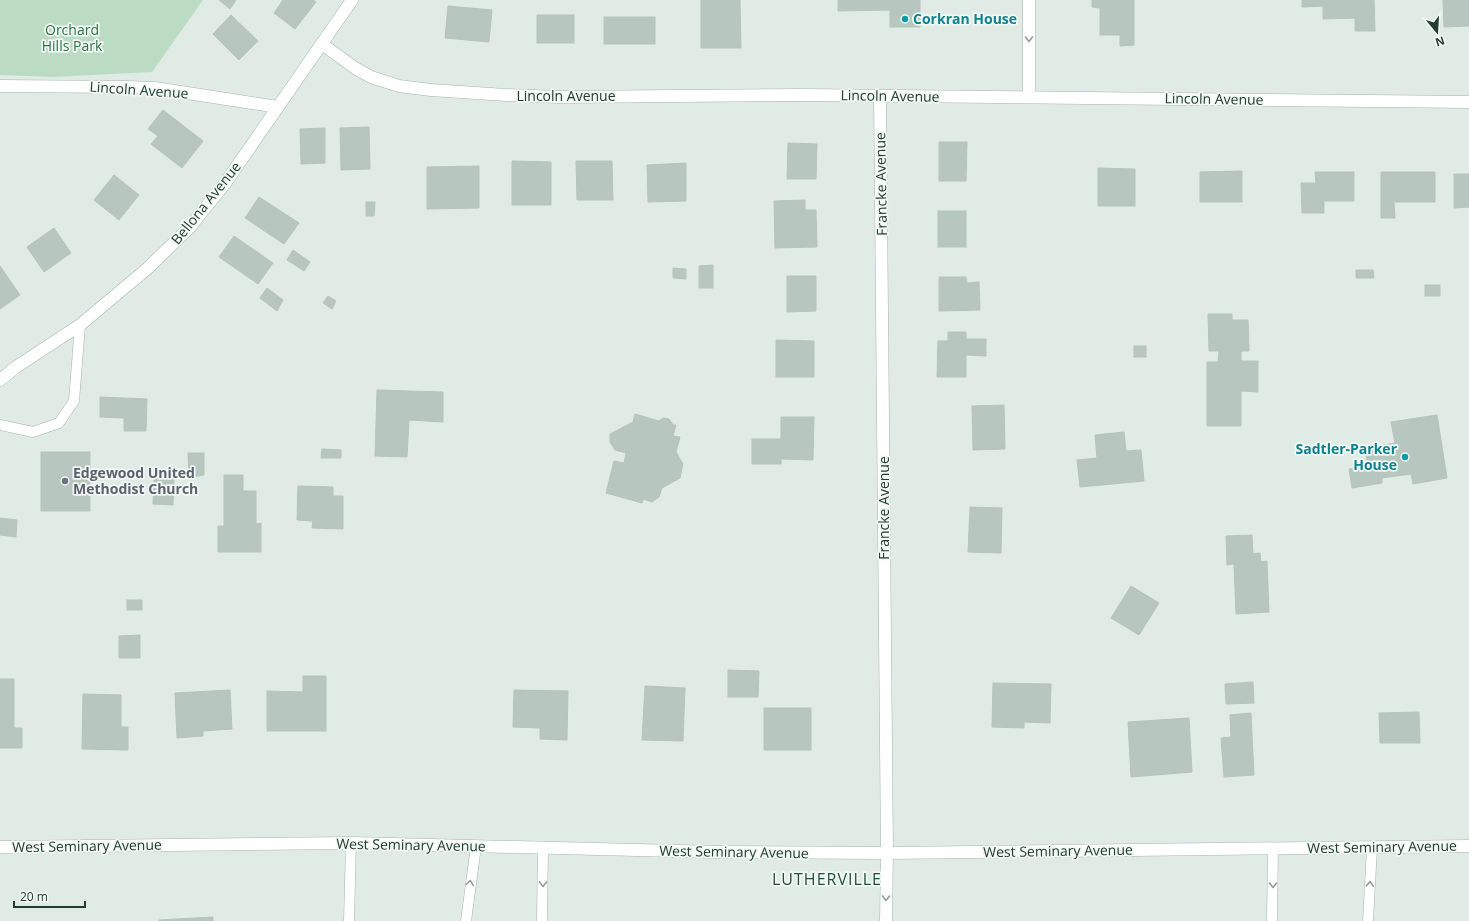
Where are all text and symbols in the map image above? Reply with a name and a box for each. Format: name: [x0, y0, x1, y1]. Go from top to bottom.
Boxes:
place label: Corkran House: [913, 9, 1017, 28]
north arrow: [1417, 12, 1457, 52]
marker: Corkran House: [900, 14, 910, 24]
park label: Orchard Hills Park: [42, 20, 103, 55]
text: N: [1434, 33, 1447, 51]
one-way arrow: [1025, 36, 1033, 42]
street label: Lincoln Avenue: [89, 77, 189, 102]
street label: Lincoln Avenue: [840, 85, 940, 106]
street label: Lincoln Avenue: [516, 86, 616, 105]
street label: Lincoln Avenue: [1164, 88, 1264, 109]
street label: Francke Avenue: [870, 132, 891, 236]
street label: Bellona Avenue: [166, 157, 245, 248]
place label: Sadtler-Parker House: [1296, 439, 1398, 474]
marker: Sadtler-Parker House: [1400, 452, 1410, 462]
street label: Francke Avenue: [874, 456, 893, 560]
place label: Edgewood United Methodist Church: [73, 463, 198, 498]
marker: Edgewood United Methodist Church: [60, 476, 70, 486]
street label: West Seminary Avenue: [336, 834, 486, 855]
street label: West Seminary Avenue: [12, 835, 162, 856]
street label: West Seminary Avenue: [1307, 836, 1457, 857]
street label: West Seminary Avenue: [983, 840, 1133, 861]
street label: West Seminary Avenue: [659, 841, 809, 862]
district label: LUTHERVILLE: [772, 868, 882, 890]
one-way arrow: [465, 880, 474, 887]
one-way arrow: [539, 881, 547, 887]
one-way arrow: [1366, 881, 1374, 887]
one-way arrow: [1268, 882, 1277, 888]
scale bar: [14, 883, 85, 909]
text: 20 m: [20, 888, 48, 905]
one-way arrow: [882, 895, 891, 901]

